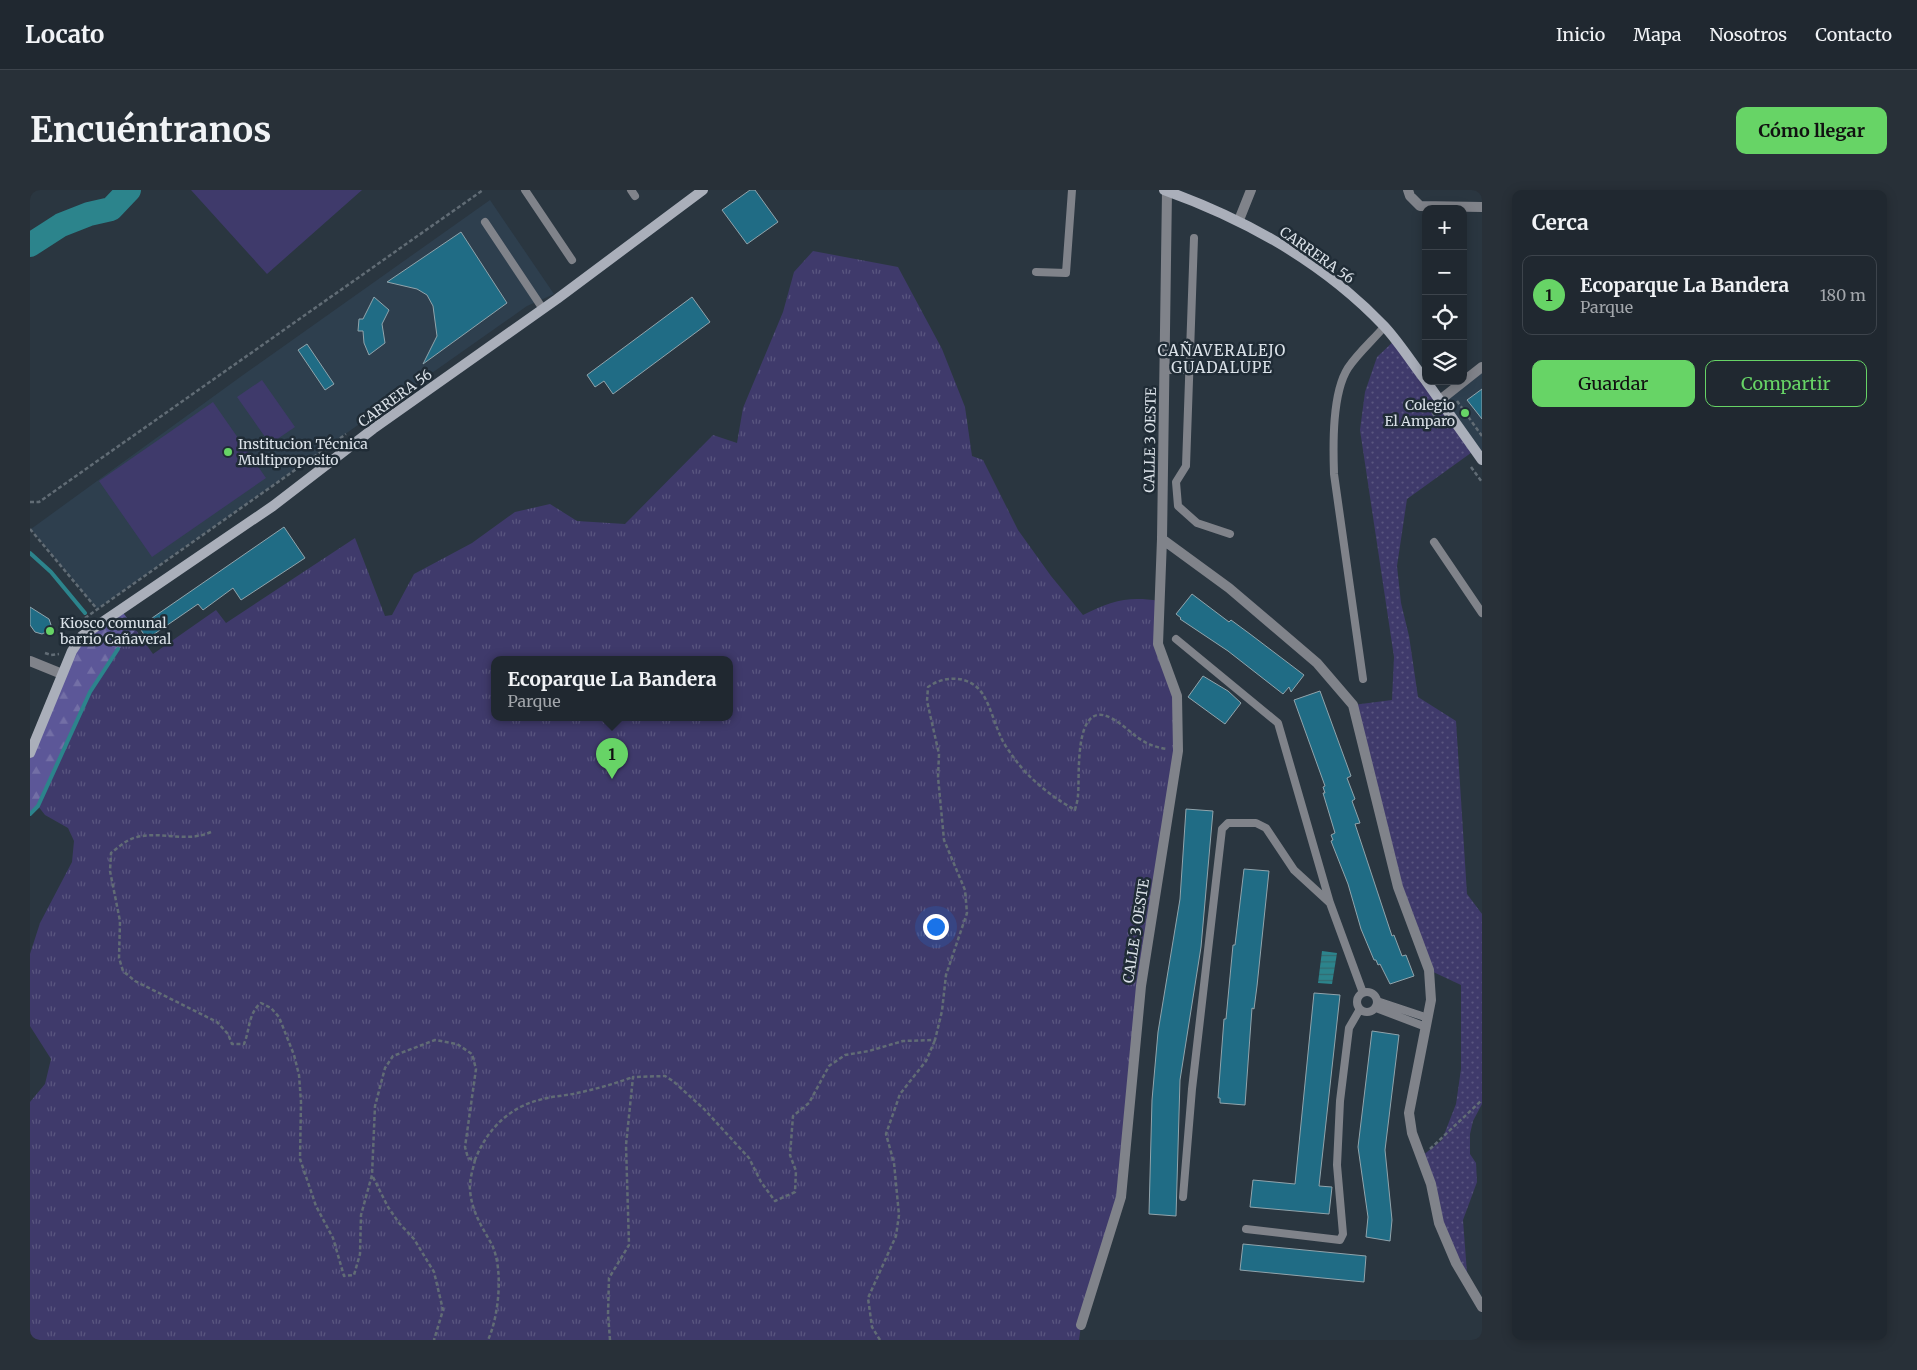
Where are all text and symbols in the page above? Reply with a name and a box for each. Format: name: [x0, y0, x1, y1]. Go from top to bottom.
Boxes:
text: Locato: [25, 19, 104, 50]
text: Inicio: [1556, 23, 1605, 46]
text: Mapa: [1633, 23, 1682, 46]
text: Nosotros: [1710, 23, 1787, 46]
text: Contacto: [1815, 23, 1892, 46]
button: Cómo llegar: [1736, 107, 1887, 154]
text: Encuéntranos: [30, 108, 271, 152]
map controls: [1422, 205, 1467, 385]
button: +: [1422, 205, 1467, 250]
text: Cerca: [1532, 209, 1589, 236]
street label: CARRERA 56: [1276, 223, 1358, 287]
button: −: [1422, 250, 1467, 295]
text: Ecoparque La Bandera: [1580, 273, 1789, 297]
text: 1: [1545, 285, 1553, 305]
text: 180 m: [1820, 285, 1866, 305]
button: locate: [1422, 295, 1467, 340]
text: Parque: [1580, 297, 1633, 317]
button: layers: [1422, 340, 1467, 385]
district label: CAÑAVERALEJO GUADALUPE: [1158, 341, 1286, 377]
button: Guardar: [1532, 360, 1695, 407]
button: Compartir: [1705, 360, 1867, 407]
street label: CARRERA 56: [354, 365, 436, 431]
street label: CALLE 3 OESTE: [1140, 387, 1160, 493]
place label: Colegio El Amparo: [1384, 396, 1455, 430]
marker: Colegio El Amparo: [1459, 407, 1471, 419]
place label: Institucion Técnica Multiproposito: [238, 435, 368, 469]
marker: Institucion Técnica Multiproposito: [222, 446, 234, 458]
place label: Kiosco comunal barrio Cañaveral: [59, 614, 172, 648]
marker: Kiosco comunal barrio Cañaveral: [44, 625, 56, 637]
popup: [491, 656, 733, 721]
text: Ecoparque La Bandera: [507, 667, 717, 691]
text: Parque: [507, 691, 561, 711]
pin: 1: [596, 738, 628, 779]
street label: CALLE 3 OESTE: [1119, 878, 1153, 984]
your location: [923, 914, 949, 940]

